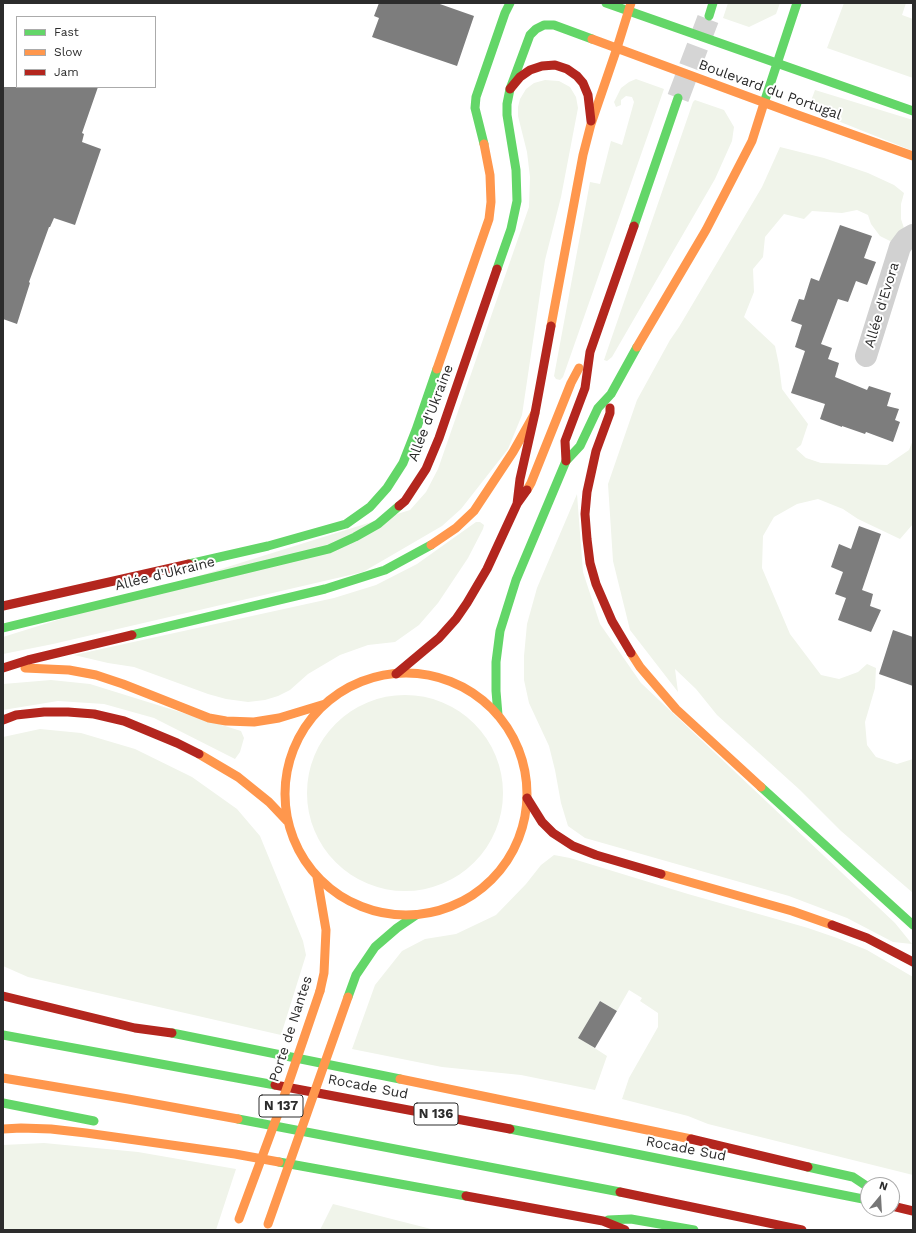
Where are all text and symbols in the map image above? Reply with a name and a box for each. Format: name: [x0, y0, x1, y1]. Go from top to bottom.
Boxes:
legend: [16, 16, 156, 88]
text: Fast: [54, 25, 79, 39]
text: Slow: [54, 45, 82, 59]
street label: Boulevard du Portugal: [696, 56, 844, 124]
text: Jam: [54, 65, 79, 79]
street label: Allée d'Evora: [861, 260, 903, 350]
street label: Allée d'Ukraine: [405, 362, 457, 464]
street label: Allée d'Ukraine: [113, 553, 217, 595]
street label: Porte de Nantes: [266, 974, 316, 1084]
street label: Rocade Sud: [327, 1071, 409, 1103]
road number: N 137: [259, 1095, 303, 1117]
road number: N 136: [414, 1103, 458, 1125]
street label: Rocade Sud: [645, 1133, 727, 1165]
north arrow: [860, 1177, 900, 1217]
text: N: [878, 1179, 889, 1194]

